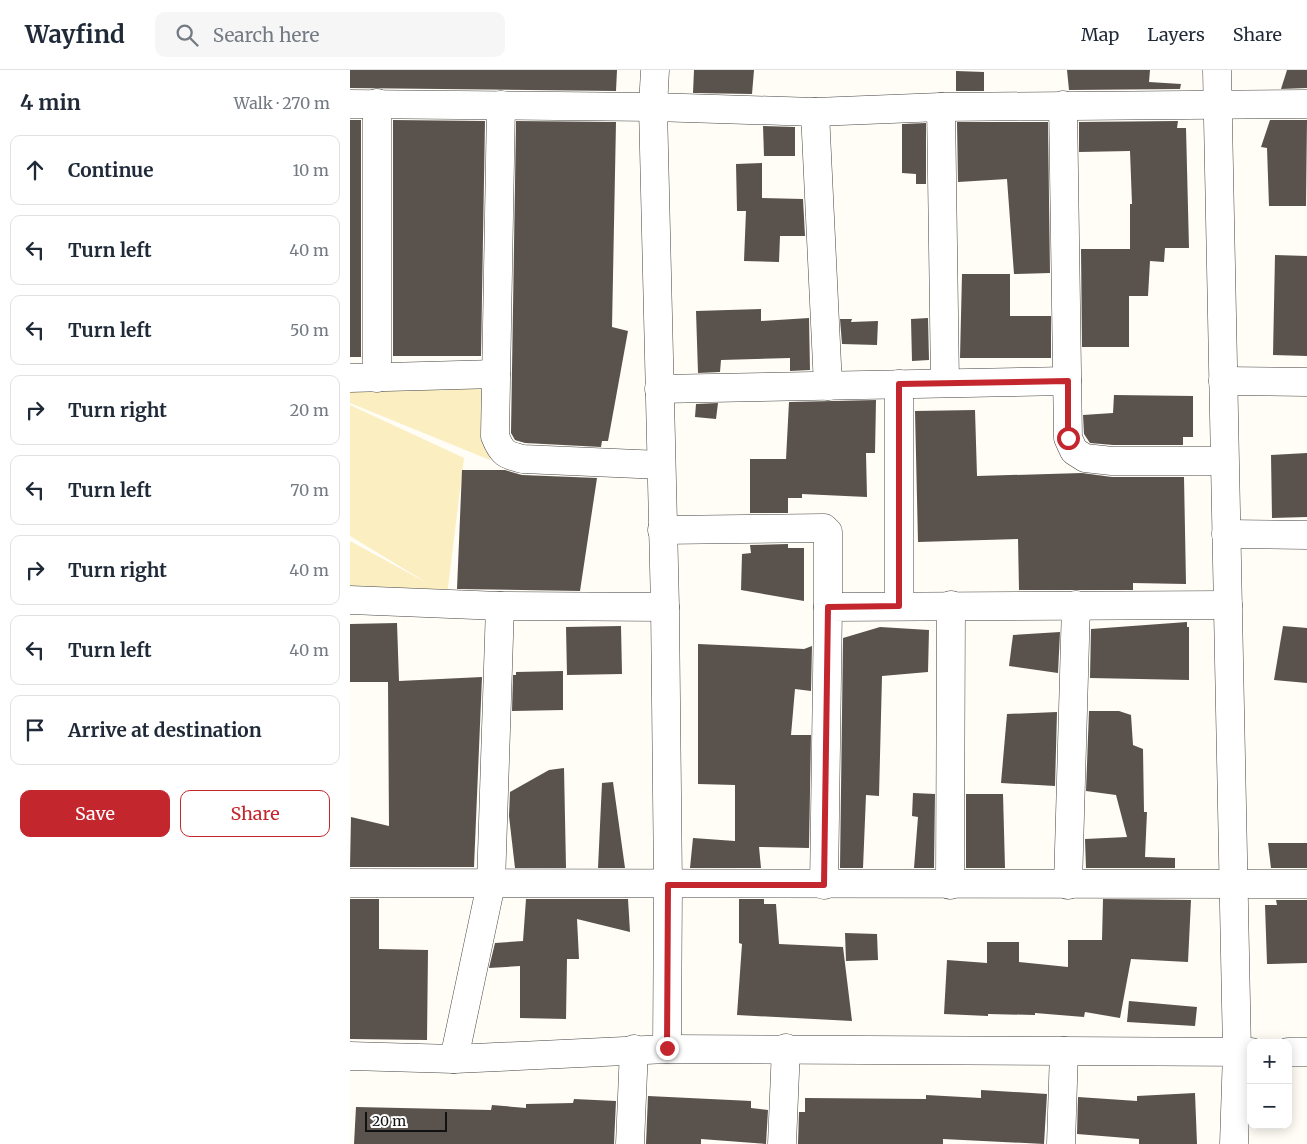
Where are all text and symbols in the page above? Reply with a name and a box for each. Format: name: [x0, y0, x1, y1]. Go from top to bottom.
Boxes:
search box: [155, 12, 505, 57]
text: Wayfind: [25, 19, 125, 50]
icon: search: [173, 21, 201, 49]
text: Search here: [213, 23, 319, 47]
text: Map: [1081, 23, 1119, 46]
text: Layers: [1147, 23, 1205, 46]
text: Share: [1233, 23, 1282, 46]
text: 4 min: [20, 89, 81, 116]
text: Walk · 270 m: [234, 93, 330, 113]
icon: ahead: [21, 156, 49, 184]
text: Continue: [68, 158, 154, 182]
text: 10 m: [292, 160, 329, 180]
icon: left: [21, 236, 49, 264]
text: Turn left: [68, 238, 152, 262]
text: 40 m: [289, 240, 329, 260]
icon: left: [21, 316, 49, 344]
text: Turn left: [68, 318, 152, 342]
text: 50 m: [290, 320, 329, 340]
icon: right: [21, 396, 49, 424]
text: Turn right: [68, 398, 167, 422]
text: 20 m: [290, 400, 329, 420]
route start: [1057, 427, 1080, 450]
icon: left: [21, 476, 49, 504]
text: Turn left: [68, 478, 152, 502]
text: 70 m: [290, 480, 329, 500]
icon: right: [21, 556, 49, 584]
text: Turn right: [68, 558, 167, 582]
text: 40 m: [289, 560, 329, 580]
icon: left: [21, 636, 49, 664]
text: Turn left: [68, 638, 152, 662]
text: 40 m: [289, 640, 329, 660]
icon: arrive: [21, 716, 49, 744]
text: Arrive at destination: [68, 718, 262, 742]
button: Save: [20, 790, 170, 837]
button: Share: [180, 790, 330, 837]
route end: [656, 1037, 679, 1060]
map controls: [1247, 1039, 1292, 1129]
button: +: [1247, 1039, 1292, 1084]
button: −: [1247, 1084, 1292, 1129]
scale bar: [365, 1109, 448, 1132]
text: 20 m: [372, 1112, 406, 1130]

